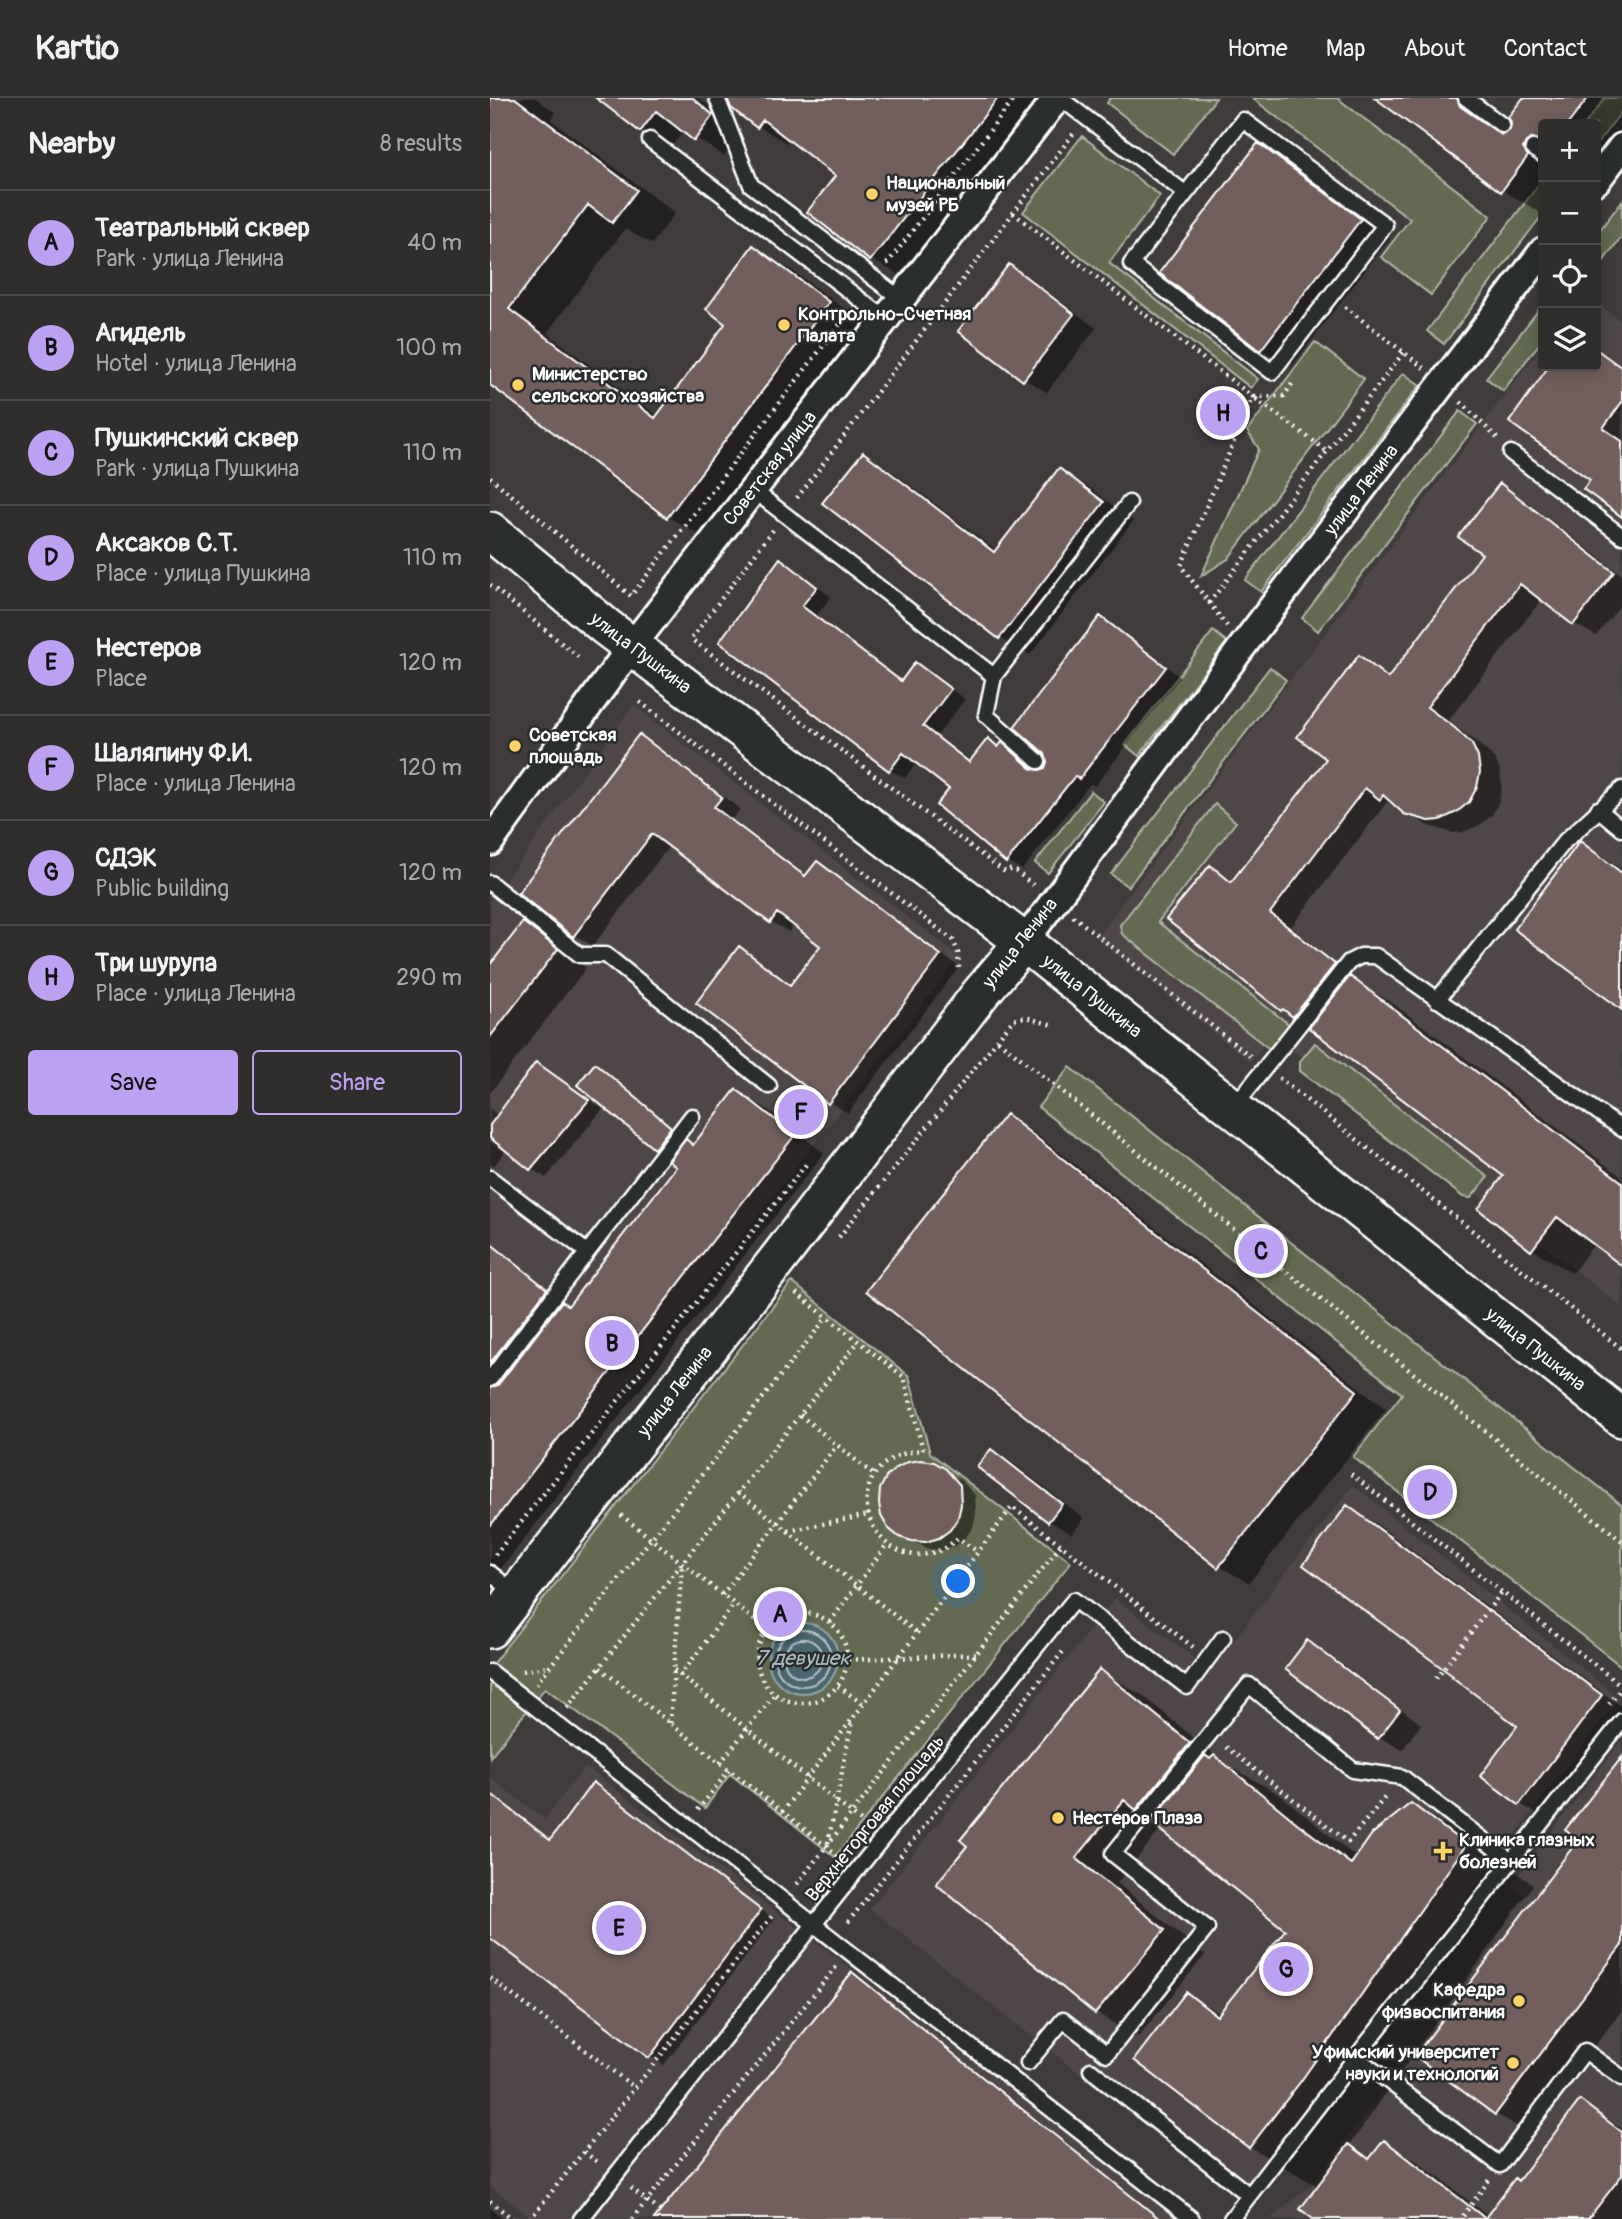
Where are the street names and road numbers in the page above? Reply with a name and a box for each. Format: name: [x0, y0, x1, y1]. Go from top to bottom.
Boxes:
street label: Советская улица: [718, 406, 822, 530]
street label: улица Ленина: [1318, 439, 1404, 541]
street label: улица Пушкина: [584, 606, 696, 699]
street label: улица Ленина: [977, 893, 1063, 994]
street label: улица Пушкина: [1036, 948, 1147, 1043]
street label: улица Пушкина: [1480, 1302, 1591, 1397]
street label: улица Ленина: [632, 1341, 718, 1442]
street label: Верхнеторговая площадь: [800, 1730, 950, 1906]

